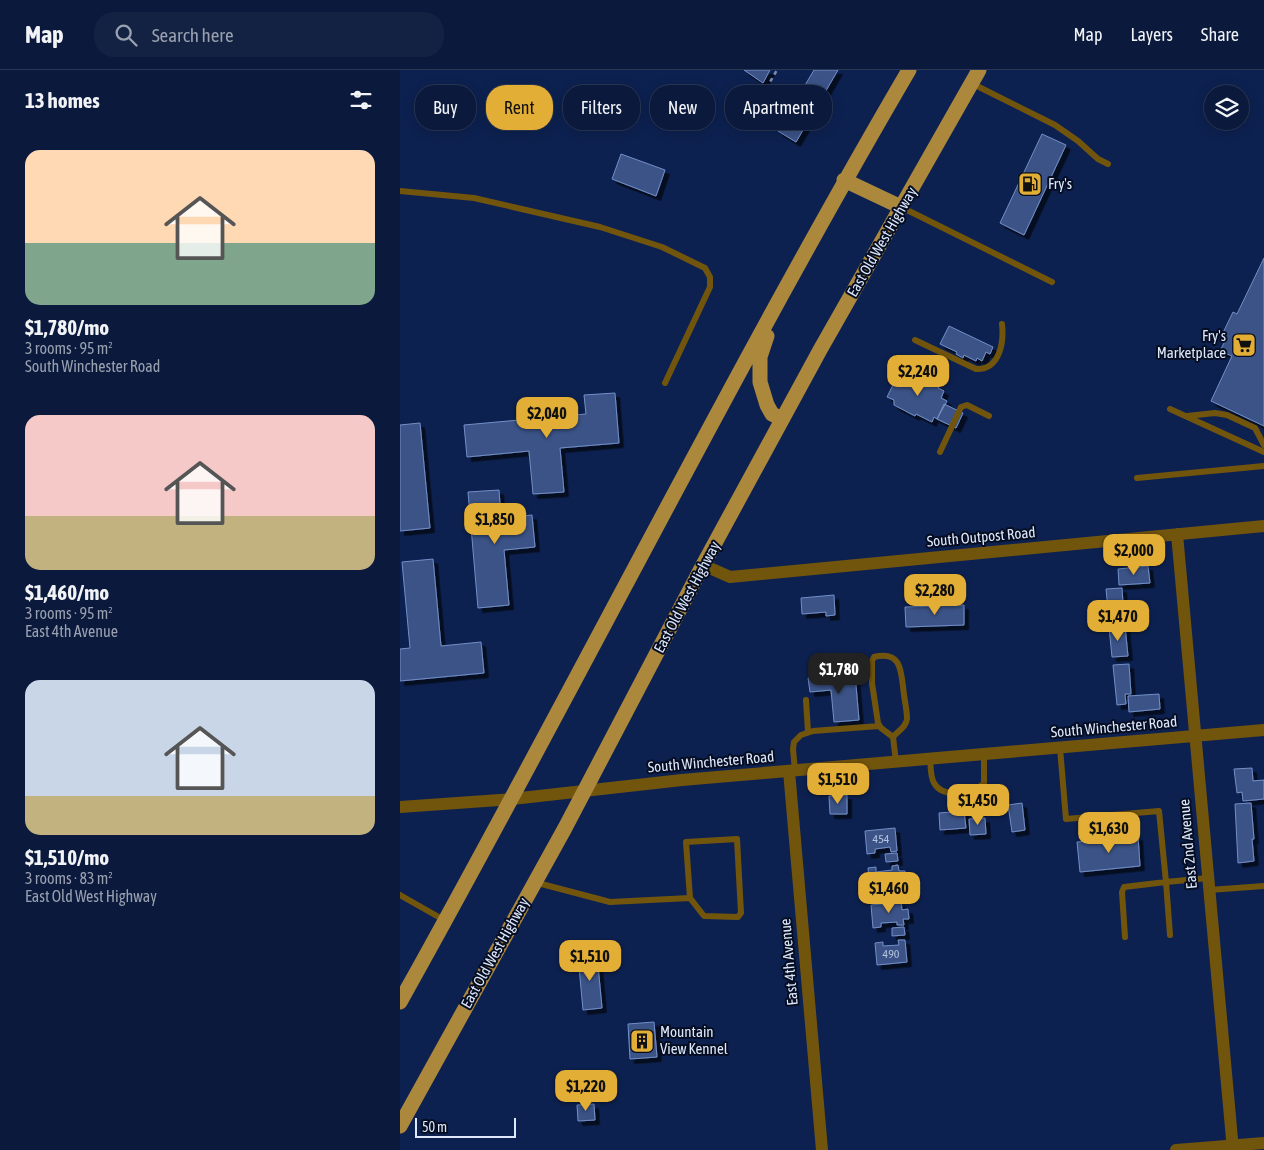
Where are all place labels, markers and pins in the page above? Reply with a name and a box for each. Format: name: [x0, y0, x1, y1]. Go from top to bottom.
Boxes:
fuel station icon: Fry's: [1017, 171, 1043, 197]
place label: Fry's: [1048, 175, 1072, 192]
place label: Fry's Marketplace: [1157, 327, 1226, 361]
supermarket icon: Fry's Marketplace: [1231, 332, 1257, 358]
pin: $2,240: [877, 354, 959, 397]
pin: $2,040: [506, 396, 588, 439]
pin: $1,850: [454, 502, 536, 545]
pin: $2,000: [1093, 534, 1175, 576]
pin: $2,280: [894, 574, 976, 616]
pin: $1,470: [1077, 600, 1159, 642]
pin: $1,780: [798, 652, 880, 695]
pin: $1,510: [797, 762, 879, 805]
pin: $1,450: [937, 784, 1019, 826]
pin: $1,630: [1068, 812, 1150, 854]
pin: $1,460: [848, 872, 930, 914]
pin: $1,510: [549, 940, 631, 982]
place label: Mountain View Kennel: [660, 1023, 728, 1057]
building icon: Mountain View Kennel: [629, 1028, 655, 1054]
pin: $1,220: [545, 1070, 627, 1112]

